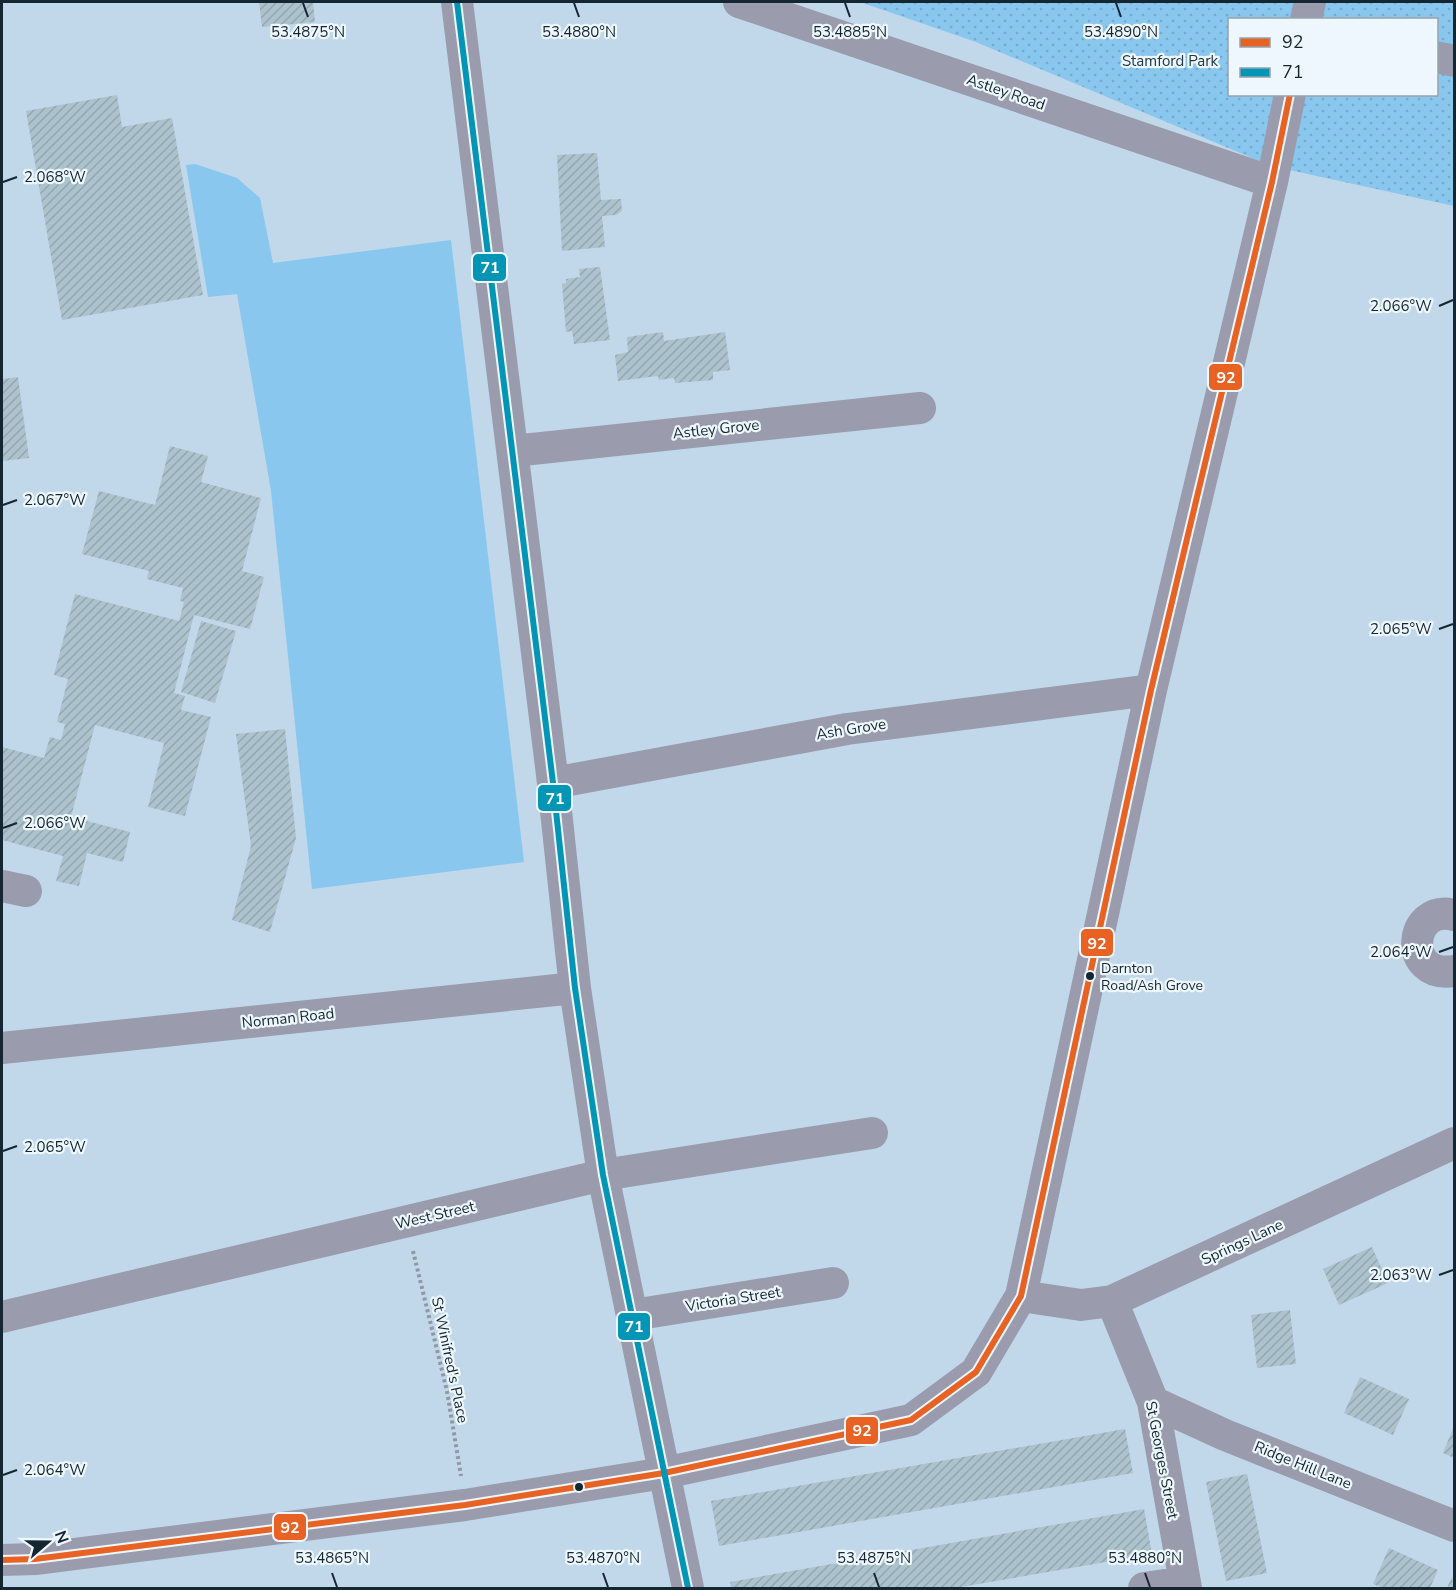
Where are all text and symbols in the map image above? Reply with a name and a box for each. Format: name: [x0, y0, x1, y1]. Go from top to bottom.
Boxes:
legend: [1228, 18, 1438, 96]
text: 53.4875°N: [271, 22, 345, 42]
text: 53.4880°N: [542, 22, 616, 42]
text: 53.4885°N: [813, 22, 887, 42]
text: 53.4890°N: [1084, 22, 1158, 42]
text: 92: [1282, 30, 1304, 54]
park label: Stamford Park: [1122, 51, 1219, 71]
text: 71: [1282, 60, 1304, 84]
street label: Astley Road: [964, 69, 1048, 115]
text: 2.068°W: [24, 167, 86, 187]
line badge: 71: [472, 253, 507, 282]
text: 71: [480, 257, 500, 279]
text: 2.066°W: [1370, 296, 1432, 316]
line badge: 92: [1208, 363, 1243, 391]
text: 92: [1216, 367, 1236, 389]
street label: Astley Grove: [672, 415, 760, 443]
text: 2.067°W: [24, 490, 86, 510]
text: 2.065°W: [1370, 619, 1432, 639]
street label: Ash Grove: [815, 714, 887, 744]
line badge: 71: [537, 784, 572, 812]
text: 71: [545, 788, 565, 810]
text: 2.066°W: [24, 813, 86, 833]
line badge: 92: [1080, 928, 1114, 957]
text: 92: [1087, 933, 1107, 955]
text: 2.064°W: [1370, 942, 1432, 962]
place label: Darnton Road/Ash Grove: [1101, 959, 1203, 995]
marker: Darnton Road/Ash Grove: [1084, 970, 1096, 982]
street label: Norman Road: [241, 1003, 335, 1033]
text: 2.065°W: [24, 1137, 86, 1157]
street label: West Street: [393, 1196, 477, 1234]
street label: Springs Lane: [1198, 1214, 1286, 1270]
text: 2.063°W: [1370, 1265, 1432, 1285]
street label: Victoria Street: [683, 1282, 783, 1317]
street label: St Winifred's Place: [427, 1295, 473, 1425]
line badge: 71: [617, 1312, 651, 1341]
text: 71: [624, 1316, 644, 1338]
street label: St Georges Street: [1141, 1399, 1183, 1521]
line badge: 92: [845, 1416, 879, 1445]
text: 92: [852, 1420, 872, 1442]
street label: Ridge Hill Lane: [1251, 1436, 1355, 1494]
text: 2.064°W: [24, 1460, 86, 1480]
unlabelled marker: [573, 1481, 585, 1493]
north arrow: [18, 1512, 78, 1572]
line badge: 92: [273, 1513, 307, 1541]
text: 92: [280, 1517, 300, 1539]
text: N: [49, 1528, 74, 1547]
text: 53.4865°N: [295, 1548, 369, 1568]
text: 53.4870°N: [566, 1548, 640, 1568]
text: 53.4875°N: [837, 1548, 911, 1568]
text: 53.4880°N: [1108, 1548, 1182, 1568]

